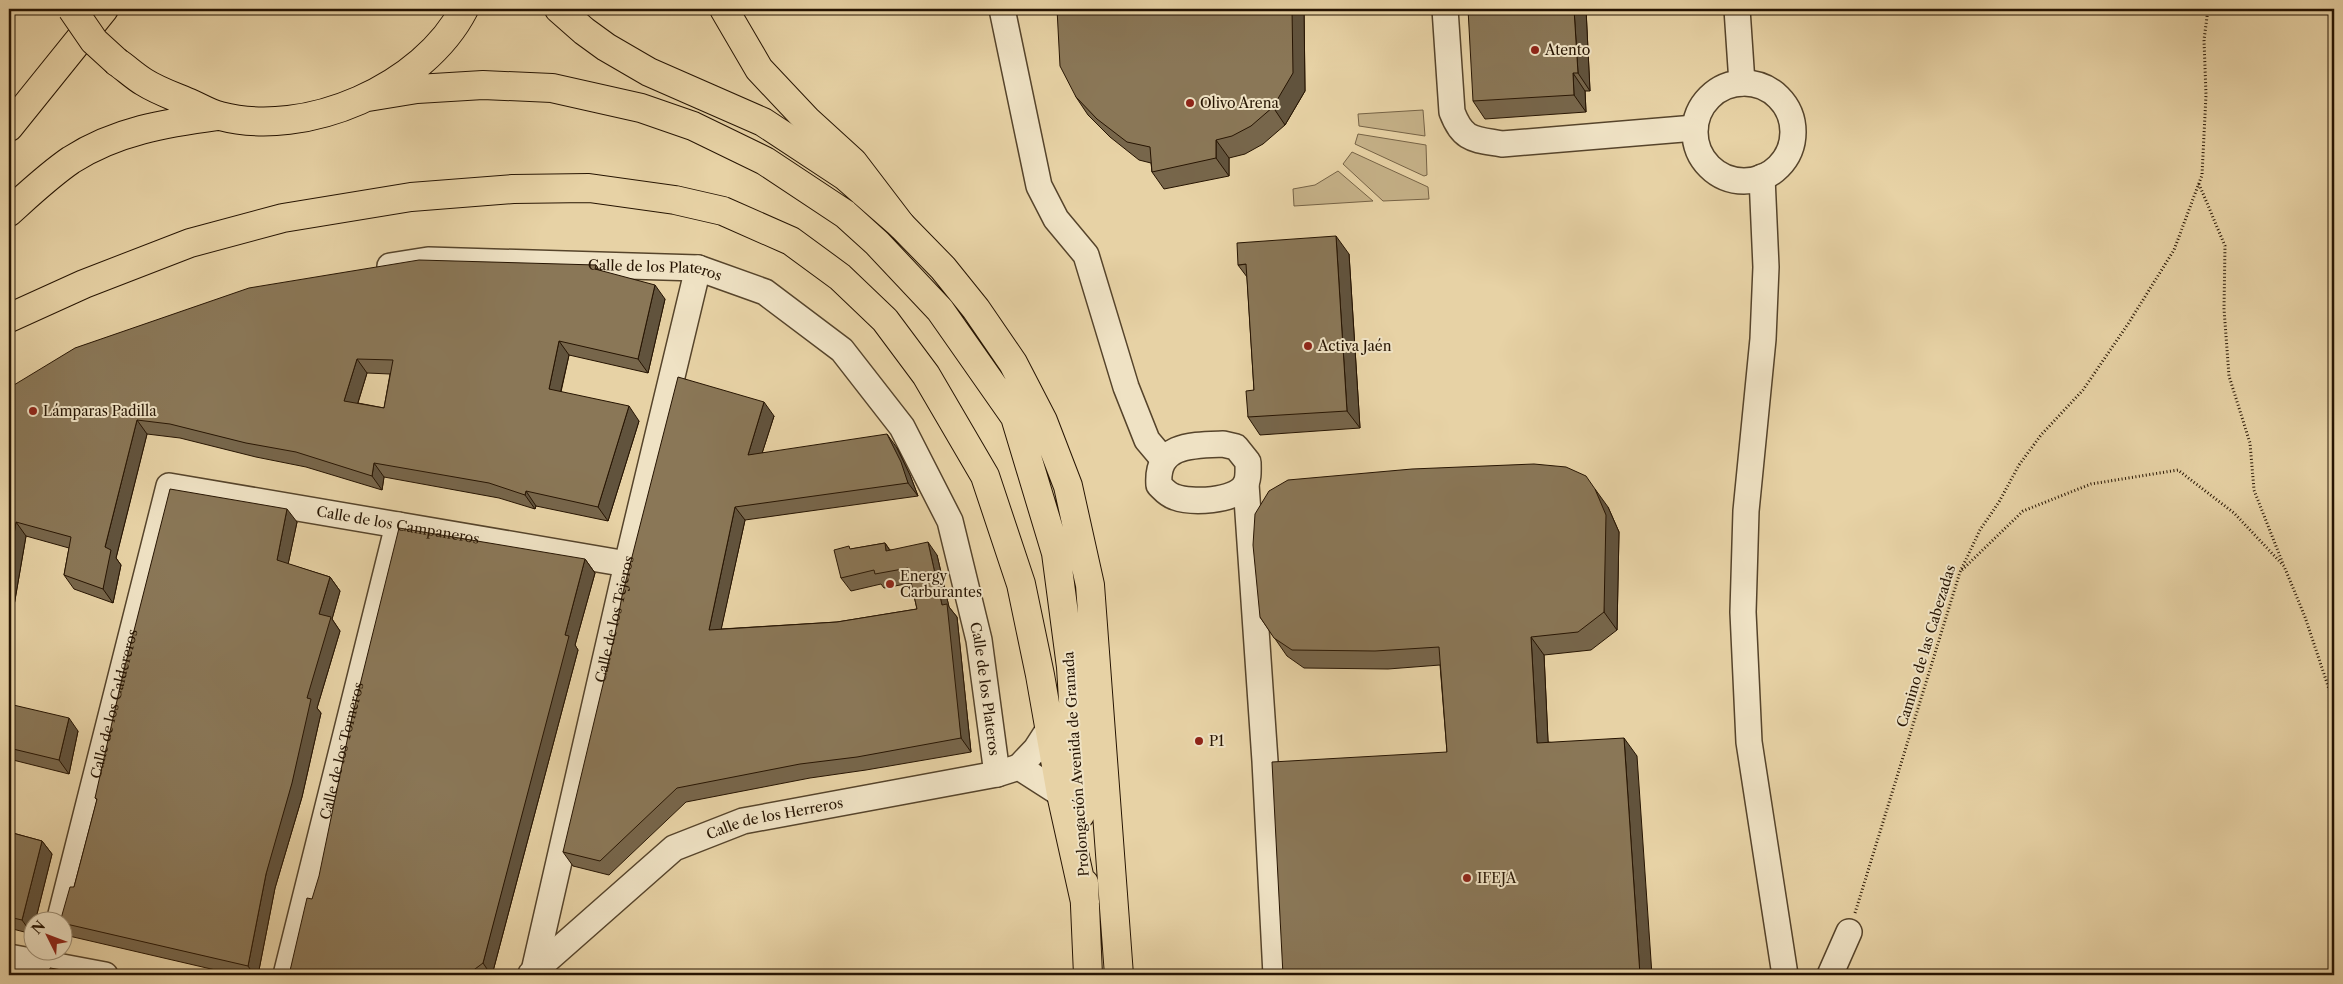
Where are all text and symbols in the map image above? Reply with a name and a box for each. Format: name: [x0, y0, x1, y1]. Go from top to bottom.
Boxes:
place label: Atento: [1544, 41, 1590, 59]
marker: Atento: [1529, 44, 1541, 56]
place label: Olivo Arena: [1200, 94, 1279, 112]
marker: Olivo Arena: [1184, 97, 1196, 109]
street label: Calle de los Plateros: [588, 256, 724, 285]
place label: Activa Jaén: [1317, 337, 1392, 355]
marker: Activa Jaén: [1302, 340, 1314, 352]
place label: Lámparas Padilla: [43, 402, 157, 420]
marker: Lámparas Padilla: [27, 405, 39, 417]
street label: Calle de los Campaneros: [315, 502, 481, 548]
street label: Calle de los Tejeros: [591, 554, 638, 684]
street label: Camino de las Cabezadas: [1893, 563, 1959, 729]
place label: Energy Carburantes: [900, 567, 982, 601]
marker: Energy Carburantes: [884, 578, 896, 590]
street label: Calle de los Plateros: [966, 620, 1003, 757]
street label: Calle de los Caldereros: [87, 627, 142, 780]
street label: Prolongación Avenida de Granada: [1059, 650, 1093, 877]
street label: Calle de los Torneros: [316, 680, 368, 822]
place label: P1: [1209, 732, 1224, 750]
marker: P1: [1193, 735, 1205, 747]
street label: Calle de los Herreros: [704, 794, 844, 844]
place label: IFEJA: [1477, 869, 1517, 887]
marker: IFEJA: [1461, 872, 1473, 884]
north arrow: [22, 912, 72, 962]
text: N: [28, 917, 49, 938]

